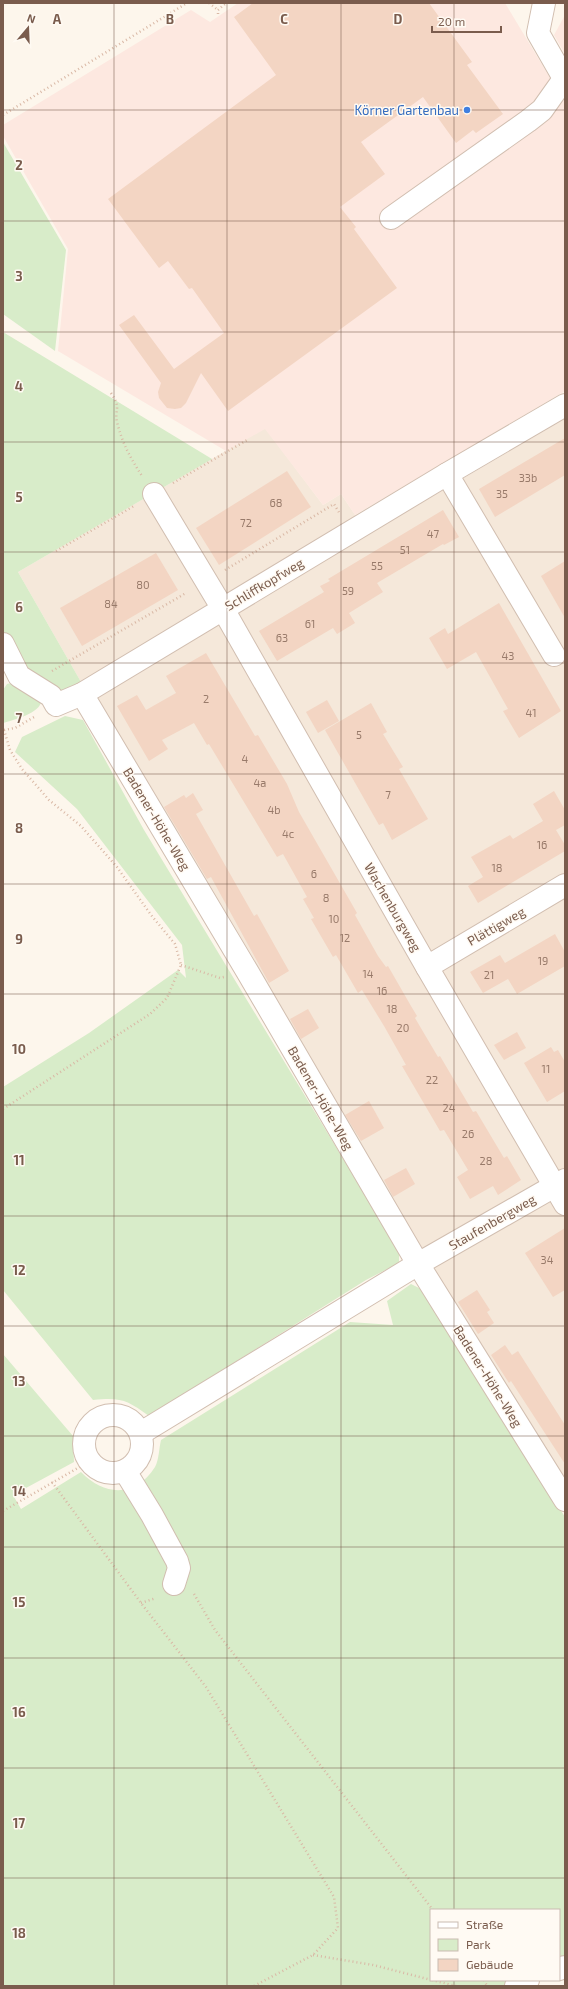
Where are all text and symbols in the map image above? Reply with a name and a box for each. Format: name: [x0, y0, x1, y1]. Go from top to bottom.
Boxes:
north arrow: [8, 8, 48, 48]
scale bar: [432, 8, 501, 34]
text: N: [26, 11, 37, 26]
text: A: [53, 11, 62, 27]
text: B: [166, 11, 174, 27]
text: C: [280, 11, 288, 27]
text: D: [394, 11, 403, 27]
text: 20 m: [438, 14, 465, 28]
place label: Körner Gartenbau: [355, 102, 459, 118]
marker: Körner Gartenbau: [462, 105, 472, 115]
text: 2: [15, 157, 23, 173]
text: 3: [15, 268, 23, 284]
text: 4: [15, 378, 23, 394]
house number: 33b: [519, 471, 537, 484]
house number: 35: [496, 487, 508, 500]
text: 5: [15, 489, 23, 505]
house number: 68: [270, 496, 282, 509]
house number: 72: [240, 516, 252, 529]
house number: 47: [427, 527, 440, 540]
house number: 51: [400, 543, 410, 556]
street label: Schliffkopfweg: [222, 554, 306, 614]
house number: 55: [371, 559, 383, 572]
house number: 80: [136, 578, 150, 591]
house number: 59: [342, 584, 354, 597]
house number: 84: [104, 597, 118, 610]
text: 6: [15, 599, 23, 615]
house number: 61: [305, 617, 315, 630]
house number: 63: [276, 631, 288, 644]
house number: 43: [502, 649, 514, 662]
house number: 2: [203, 692, 209, 705]
house number: 41: [525, 706, 537, 719]
text: 7: [16, 710, 23, 726]
house number: 5: [356, 728, 362, 741]
house number: 4: [242, 752, 249, 765]
street label: Badener-Höhe-Weg: [120, 765, 194, 873]
house number: 4a: [254, 776, 266, 789]
house number: 7: [385, 788, 391, 801]
house number: 4b: [267, 803, 281, 816]
text: 8: [15, 820, 23, 836]
house number: 4c: [282, 827, 294, 840]
house number: 16: [537, 838, 547, 851]
street label: Wachenburgweg: [361, 860, 425, 954]
house number: 18: [491, 861, 503, 874]
house number: 6: [311, 867, 317, 880]
house number: 8: [323, 891, 329, 904]
street label: Plättigweg: [464, 903, 528, 949]
house number: 10: [328, 912, 340, 925]
text: 9: [15, 931, 23, 947]
house number: 12: [340, 931, 350, 944]
house number: 19: [538, 954, 548, 967]
house number: 14: [362, 967, 374, 980]
house number: 21: [484, 968, 494, 981]
house number: 16: [377, 984, 387, 997]
house number: 18: [386, 1002, 398, 1015]
house number: 20: [397, 1021, 409, 1034]
text: 10: [12, 1041, 26, 1057]
street label: Badener-Höhe-Weg: [285, 1043, 357, 1153]
house number: 11: [542, 1062, 550, 1075]
house number: 22: [426, 1073, 438, 1086]
house number: 24: [443, 1101, 456, 1114]
house number: 26: [462, 1127, 474, 1140]
text: 11: [13, 1152, 25, 1168]
house number: 28: [480, 1154, 492, 1167]
street label: Staufenbergweg: [446, 1191, 538, 1253]
house number: 34: [541, 1253, 554, 1266]
text: 12: [12, 1262, 26, 1278]
street label: Badener-Höhe-Weg: [450, 1322, 526, 1430]
text: 13: [13, 1373, 26, 1389]
text: 14: [12, 1483, 26, 1499]
text: 15: [13, 1594, 25, 1610]
text: 16: [12, 1704, 26, 1720]
text: 17: [13, 1815, 25, 1831]
legend: [430, 1909, 560, 1981]
text: Straße: [466, 1917, 503, 1931]
text: 18: [12, 1925, 26, 1941]
text: Park: [466, 1937, 491, 1951]
text: Gebäude: [466, 1957, 514, 1971]

